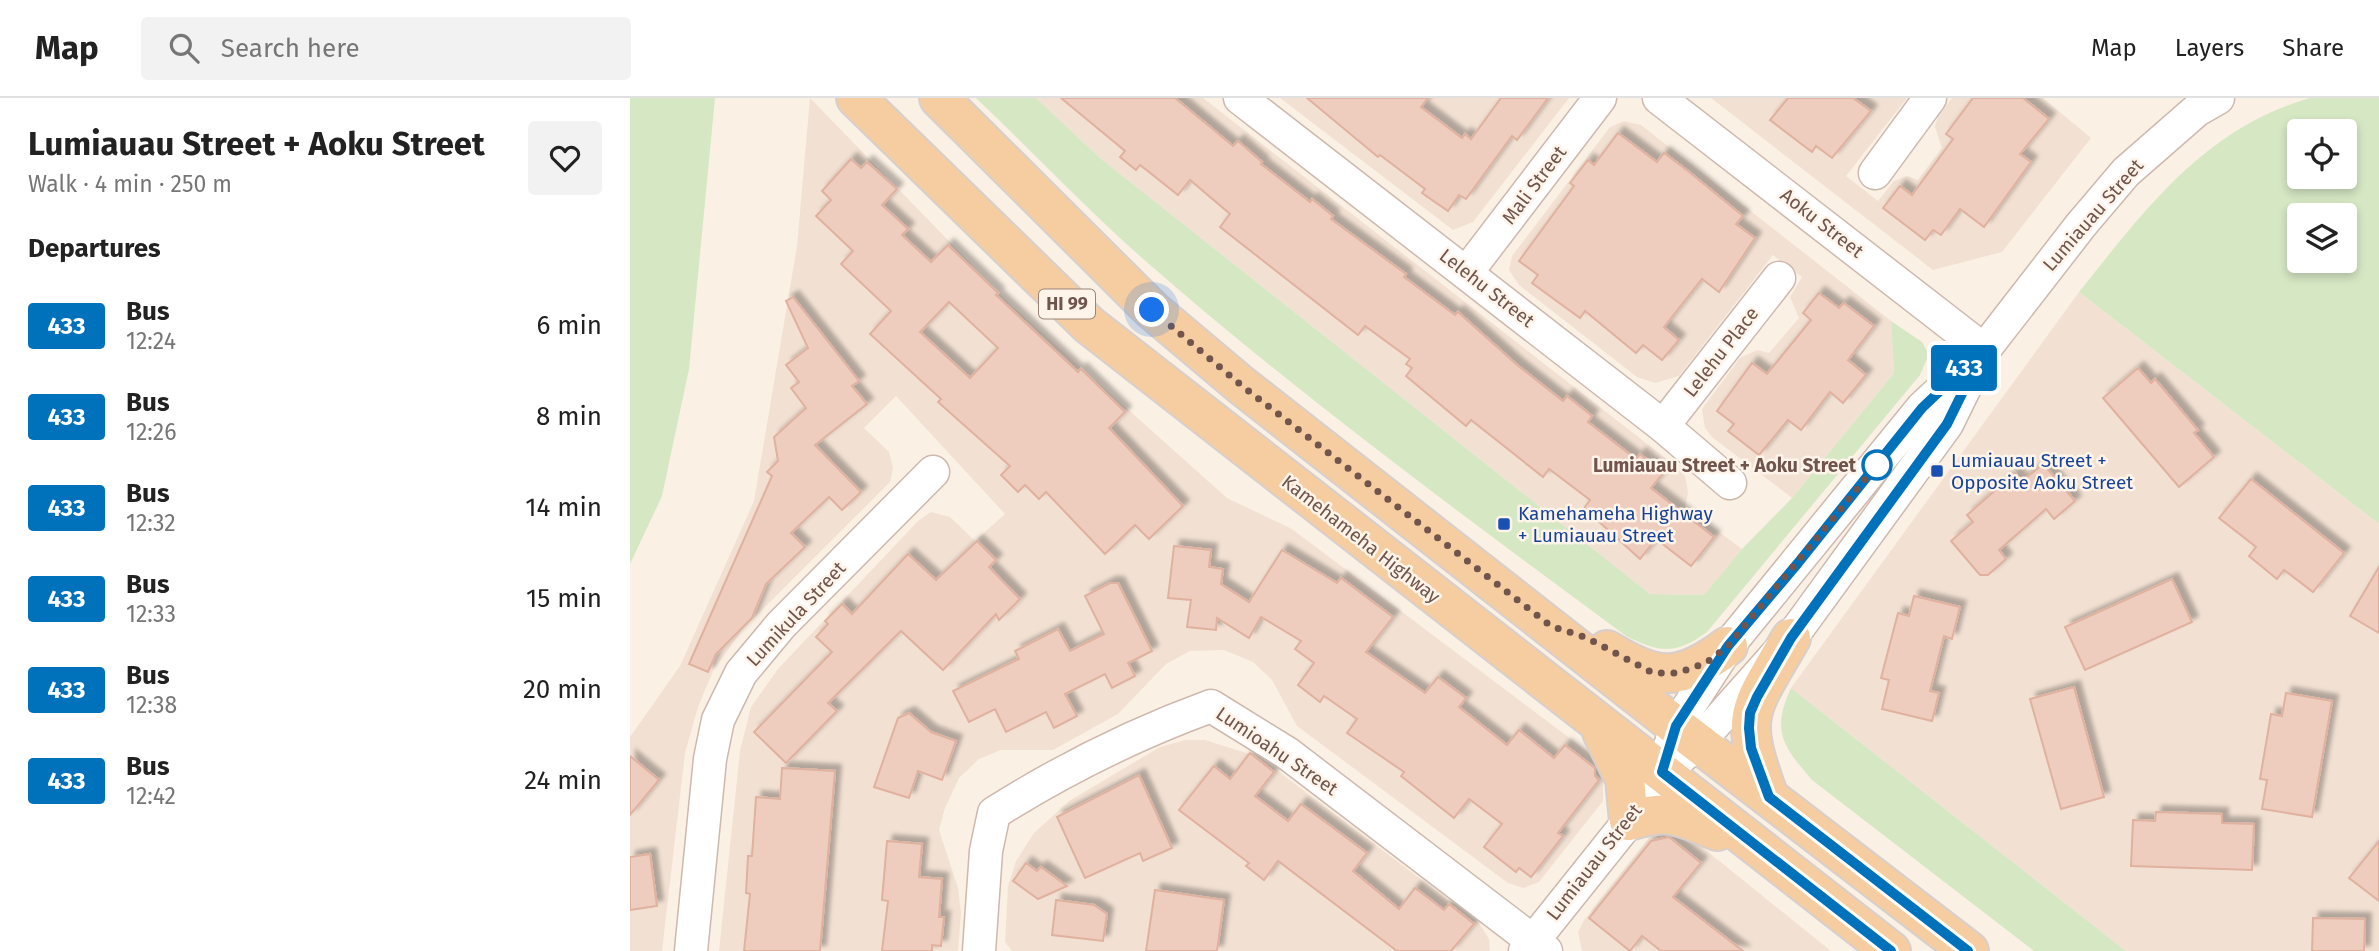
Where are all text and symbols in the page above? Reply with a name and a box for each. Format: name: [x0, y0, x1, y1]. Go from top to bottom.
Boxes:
search box: [141, 17, 631, 80]
text: Map: [35, 28, 99, 68]
icon: search: [165, 29, 203, 67]
text: Search here: [221, 33, 360, 64]
text: Map: [2091, 34, 2137, 62]
text: Layers: [2175, 34, 2244, 62]
text: Share: [2282, 34, 2344, 62]
map controls: [2287, 119, 2357, 273]
button: locate: [2287, 119, 2357, 189]
button: heart: [528, 121, 602, 195]
text: Lumiauau Street + Aoku Street: [28, 124, 485, 164]
street label: Mali Street: [1497, 141, 1571, 229]
street label: Lumiauau Street: [2038, 154, 2148, 276]
text: Walk · 4 min · 250 m: [28, 170, 232, 198]
street label: Aoku Street: [1776, 183, 1868, 263]
button: layers: [2287, 203, 2357, 273]
text: Departures: [28, 233, 161, 264]
street label: Lelehu Street: [1435, 244, 1539, 332]
road number: HI 99: [1039, 289, 1095, 318]
your location: [1134, 292, 1169, 327]
text: Bus: [126, 296, 169, 327]
street label: Lelehu Place: [1679, 302, 1763, 402]
text: 6 min: [536, 310, 602, 341]
text: 433: [47, 312, 86, 340]
text: 12:24: [126, 327, 176, 355]
line badge: 433: [1924, 345, 2004, 391]
text: 433: [1945, 354, 1983, 382]
text: Bus: [126, 387, 169, 418]
text: 8 min: [536, 401, 602, 432]
text: 433: [47, 403, 86, 431]
text: 12:26: [126, 418, 177, 446]
place label: Lumiauau Street + Opposite Aoku Street: [1951, 449, 2133, 494]
marker: Lumiauau Street + Aoku Street: [1862, 450, 1892, 480]
place label: Lumiauau Street + Aoku Street: [1593, 454, 1857, 477]
marker: Lumiauau Street + Opposite Aoku Street: [1929, 463, 1945, 479]
street label: Kamehameha Highway: [1277, 470, 1445, 608]
text: Bus: [126, 478, 169, 509]
text: 14 min: [525, 492, 602, 523]
text: 433: [47, 494, 86, 522]
place label: Kamehameha Highway + Lumiauau Street: [1518, 502, 1713, 547]
text: 12:32: [126, 509, 176, 537]
marker: Kamehameha Highway + Lumiauau Street: [1496, 516, 1512, 532]
street label: Lumikula Street: [742, 557, 851, 671]
text: Bus: [126, 569, 169, 600]
text: 15 min: [526, 583, 602, 614]
text: 433: [47, 585, 86, 613]
text: 12:33: [126, 600, 176, 628]
text: Bus: [126, 660, 169, 691]
text: 20 min: [523, 674, 602, 705]
text: 433: [47, 676, 86, 704]
text: 12:38: [126, 691, 177, 719]
street label: Lumioahu Street: [1212, 702, 1342, 800]
text: Bus: [126, 751, 169, 782]
text: 24 min: [524, 765, 602, 796]
text: 433: [47, 767, 86, 795]
text: 12:42: [126, 782, 176, 810]
street label: Lumiauau Street: [1541, 799, 1647, 925]

